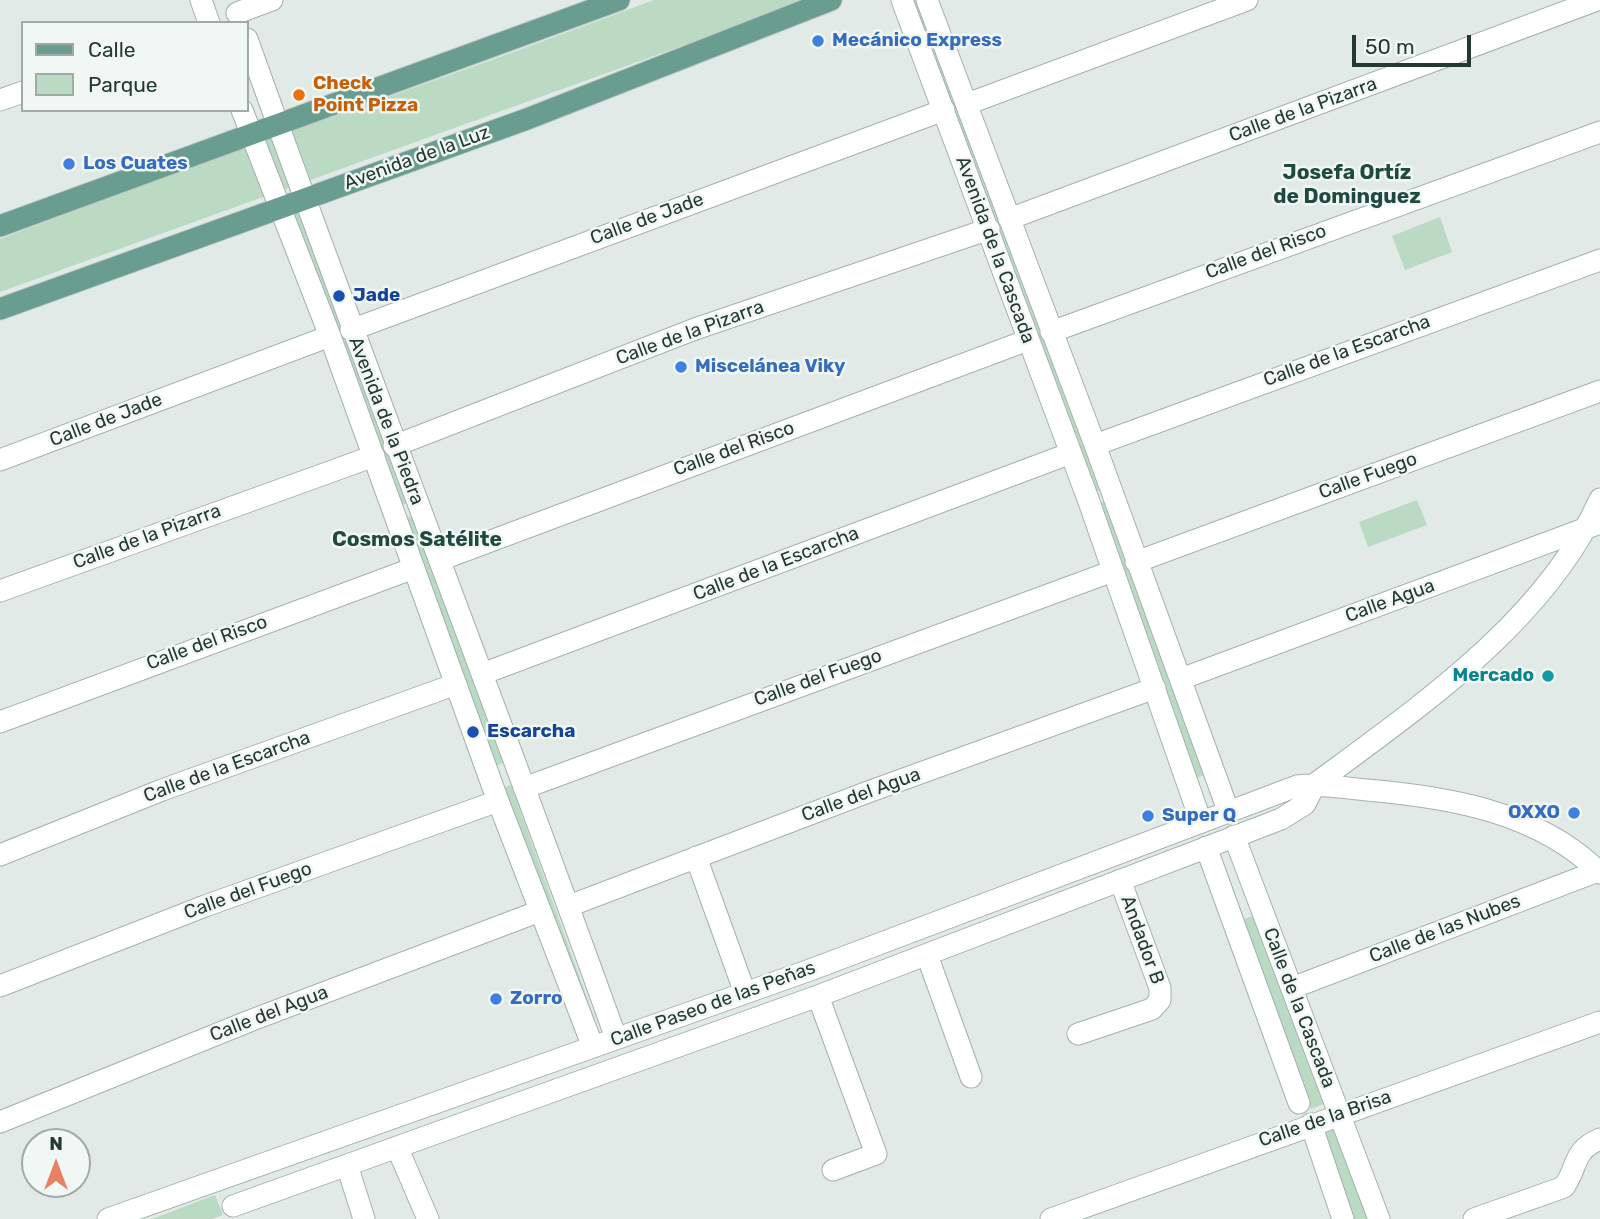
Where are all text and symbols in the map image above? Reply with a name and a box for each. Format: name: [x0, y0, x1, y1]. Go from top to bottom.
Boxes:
legend: [21, 21, 248, 112]
scale bar: [1355, 21, 1474, 65]
place label: Mecánico Express: [832, 30, 1002, 52]
marker: Mecánico Express: [810, 33, 826, 49]
text: 50 m: [1365, 34, 1415, 59]
text: Calle: [88, 37, 136, 62]
text: Parque: [88, 72, 158, 97]
place label: Check Point Pizza: [313, 73, 418, 117]
street label: Calle de la Pizarra: [1226, 73, 1380, 147]
marker: Check Point Pizza: [291, 87, 307, 103]
street label: Avenida de la Luz: [341, 121, 493, 195]
place label: Los Cuates: [83, 153, 188, 175]
street label: Avenida de la Cascada: [951, 153, 1039, 347]
marker: Los Cuates: [61, 156, 77, 172]
district label: Josefa Ortíz de Dominguez: [1273, 160, 1421, 210]
street label: Calle de Jade: [587, 188, 707, 250]
street label: Calle del Risco: [1202, 220, 1330, 284]
place label: Jade: [353, 285, 400, 307]
marker: Jade: [331, 288, 347, 304]
street label: Calle de la Pizarra: [613, 296, 767, 370]
street label: Calle de la Escarcha: [1261, 310, 1433, 392]
street label: Avenida de la Piedra: [343, 334, 429, 508]
place label: Miscelánea Viky: [695, 356, 845, 378]
marker: Miscelánea Viky: [673, 359, 689, 375]
street label: Calle de Jade: [47, 388, 165, 452]
street label: Calle del Risco: [670, 417, 798, 481]
street label: Calle Fuego: [1316, 448, 1420, 504]
street label: Calle de la Pizarra: [70, 500, 224, 574]
street label: Calle de la Escarcha: [690, 522, 862, 606]
district label: Cosmos Satélite: [332, 527, 502, 553]
street label: Calle Agua: [1342, 574, 1438, 628]
street label: Calle del Risco: [143, 611, 271, 675]
street label: Calle del Fuego: [751, 644, 885, 712]
place label: Mercado: [1452, 665, 1534, 687]
marker: Mercado: [1540, 668, 1556, 684]
place label: Escarcha: [487, 721, 575, 743]
marker: Escarcha: [465, 724, 481, 740]
street label: Calle de la Escarcha: [141, 726, 313, 808]
street label: Calle del Agua: [798, 763, 924, 827]
place label: OXXO: [1508, 802, 1560, 824]
place label: Super Q: [1162, 805, 1236, 827]
marker: OXXO: [1566, 805, 1582, 821]
marker: Super Q: [1140, 808, 1156, 824]
street label: Calle del Fuego: [181, 857, 315, 925]
street label: Calle de las Nubes: [1366, 890, 1524, 968]
street label: Andador B: [1115, 892, 1169, 988]
street label: Calle de la Cascada: [1258, 925, 1340, 1091]
street label: Calle Paseo de las Peñas: [607, 956, 819, 1052]
street label: Calle del Agua: [207, 981, 331, 1047]
place label: Zorro: [510, 988, 563, 1010]
marker: Zorro: [488, 991, 504, 1007]
street label: Calle de la Brisa: [1256, 1086, 1394, 1152]
north arrow: [21, 1128, 91, 1198]
text: N: [49, 1132, 63, 1155]

